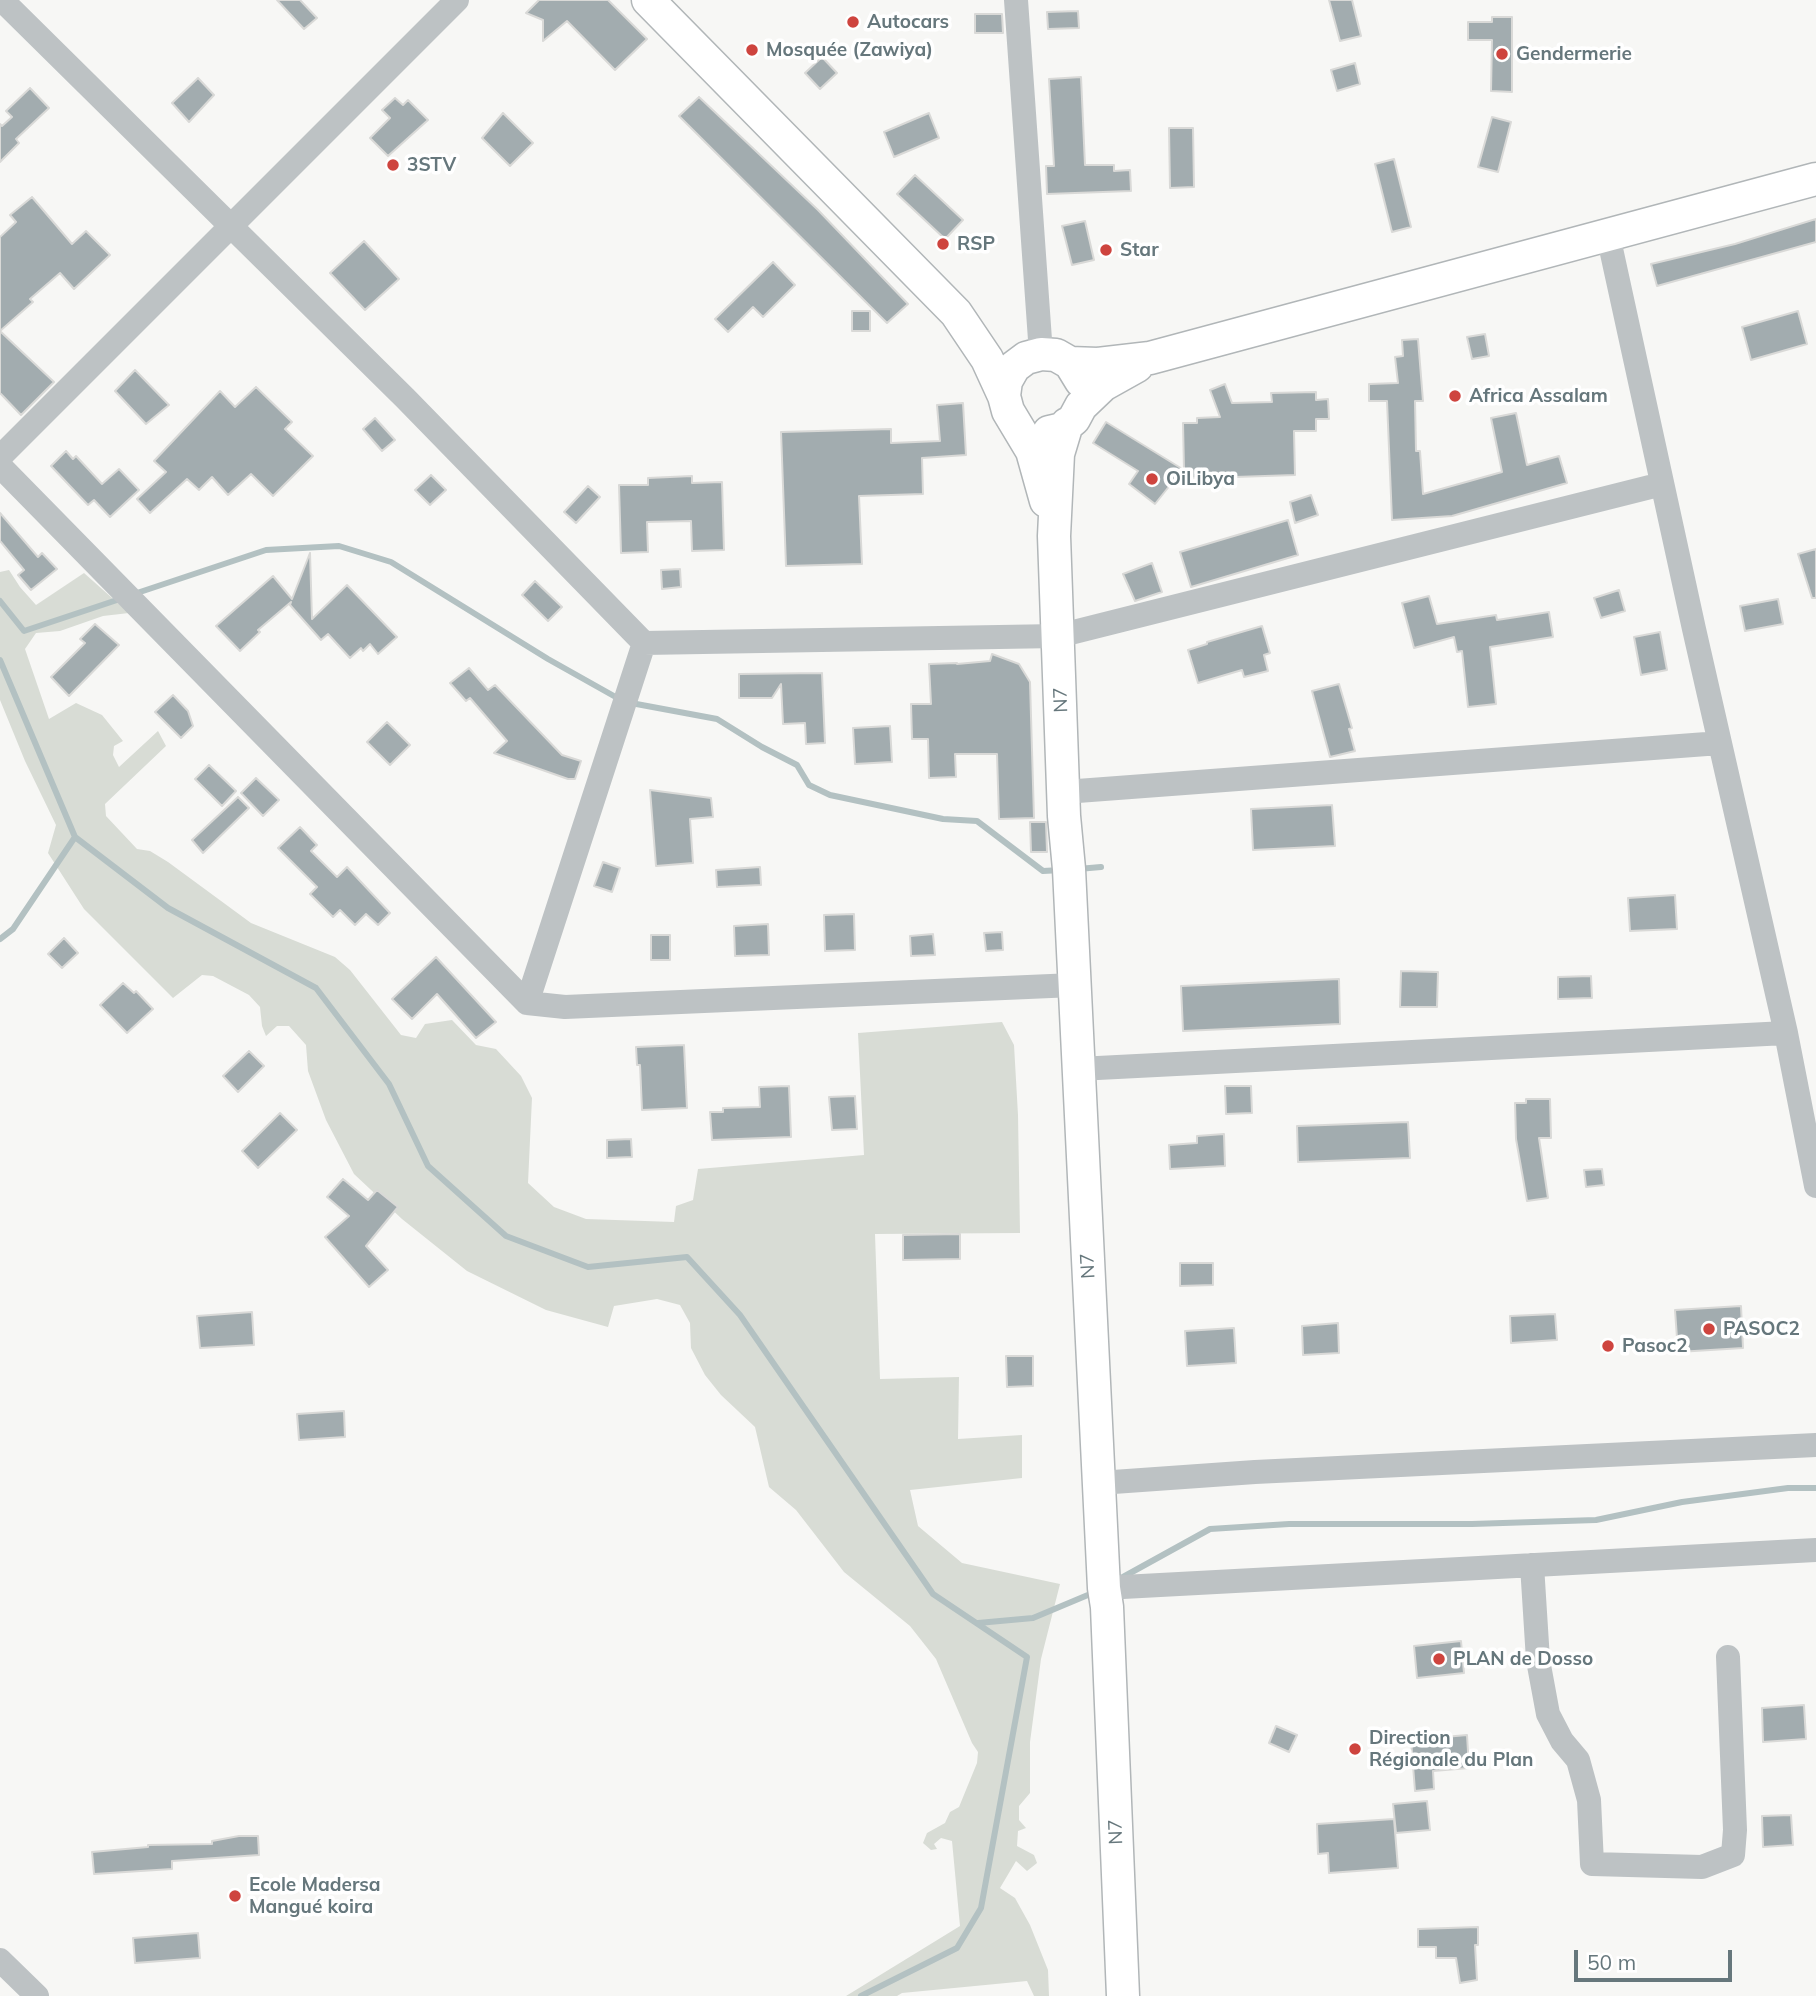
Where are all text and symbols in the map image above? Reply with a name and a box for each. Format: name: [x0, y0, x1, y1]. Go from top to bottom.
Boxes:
place label: Autocars: [867, 11, 949, 33]
marker: Autocars: [845, 14, 861, 30]
place label: Mosquée (Zawiya): [766, 39, 933, 61]
marker: Mosquée (Zawiya): [744, 42, 760, 58]
place label: Gendermerie: [1516, 43, 1632, 65]
marker: Gendermerie: [1494, 46, 1510, 62]
place label: 3STV: [407, 154, 456, 176]
marker: 3STV: [385, 157, 401, 173]
place label: RSP: [957, 233, 995, 255]
marker: RSP: [935, 236, 951, 252]
place label: Star: [1120, 239, 1159, 261]
marker: Star: [1098, 242, 1114, 258]
place label: Africa Assalam: [1469, 385, 1608, 407]
marker: Africa Assalam: [1447, 388, 1463, 404]
place label: OiLibya: [1166, 468, 1235, 490]
marker: OiLibya: [1144, 471, 1160, 487]
street label: N7: [1049, 687, 1073, 713]
street label: N7: [1076, 1253, 1100, 1279]
place label: PASOC2: [1723, 1318, 1800, 1340]
marker: PASOC2: [1701, 1321, 1717, 1337]
place label: Pasoc2: [1622, 1335, 1688, 1357]
marker: Pasoc2: [1600, 1338, 1616, 1354]
place label: PLAN de Dosso: [1453, 1648, 1593, 1670]
marker: PLAN de Dosso: [1431, 1651, 1447, 1667]
place label: Direction Régionale du Plan: [1369, 1727, 1534, 1771]
marker: Direction Régionale du Plan: [1347, 1741, 1363, 1757]
street label: N7: [1104, 1819, 1128, 1845]
place label: Ecole Madersa Mangué koira: [249, 1874, 381, 1918]
marker: Ecole Madersa Mangué koira: [227, 1888, 243, 1904]
scale bar: [1578, 1937, 1736, 1981]
text: 50 m: [1587, 1949, 1636, 1975]

